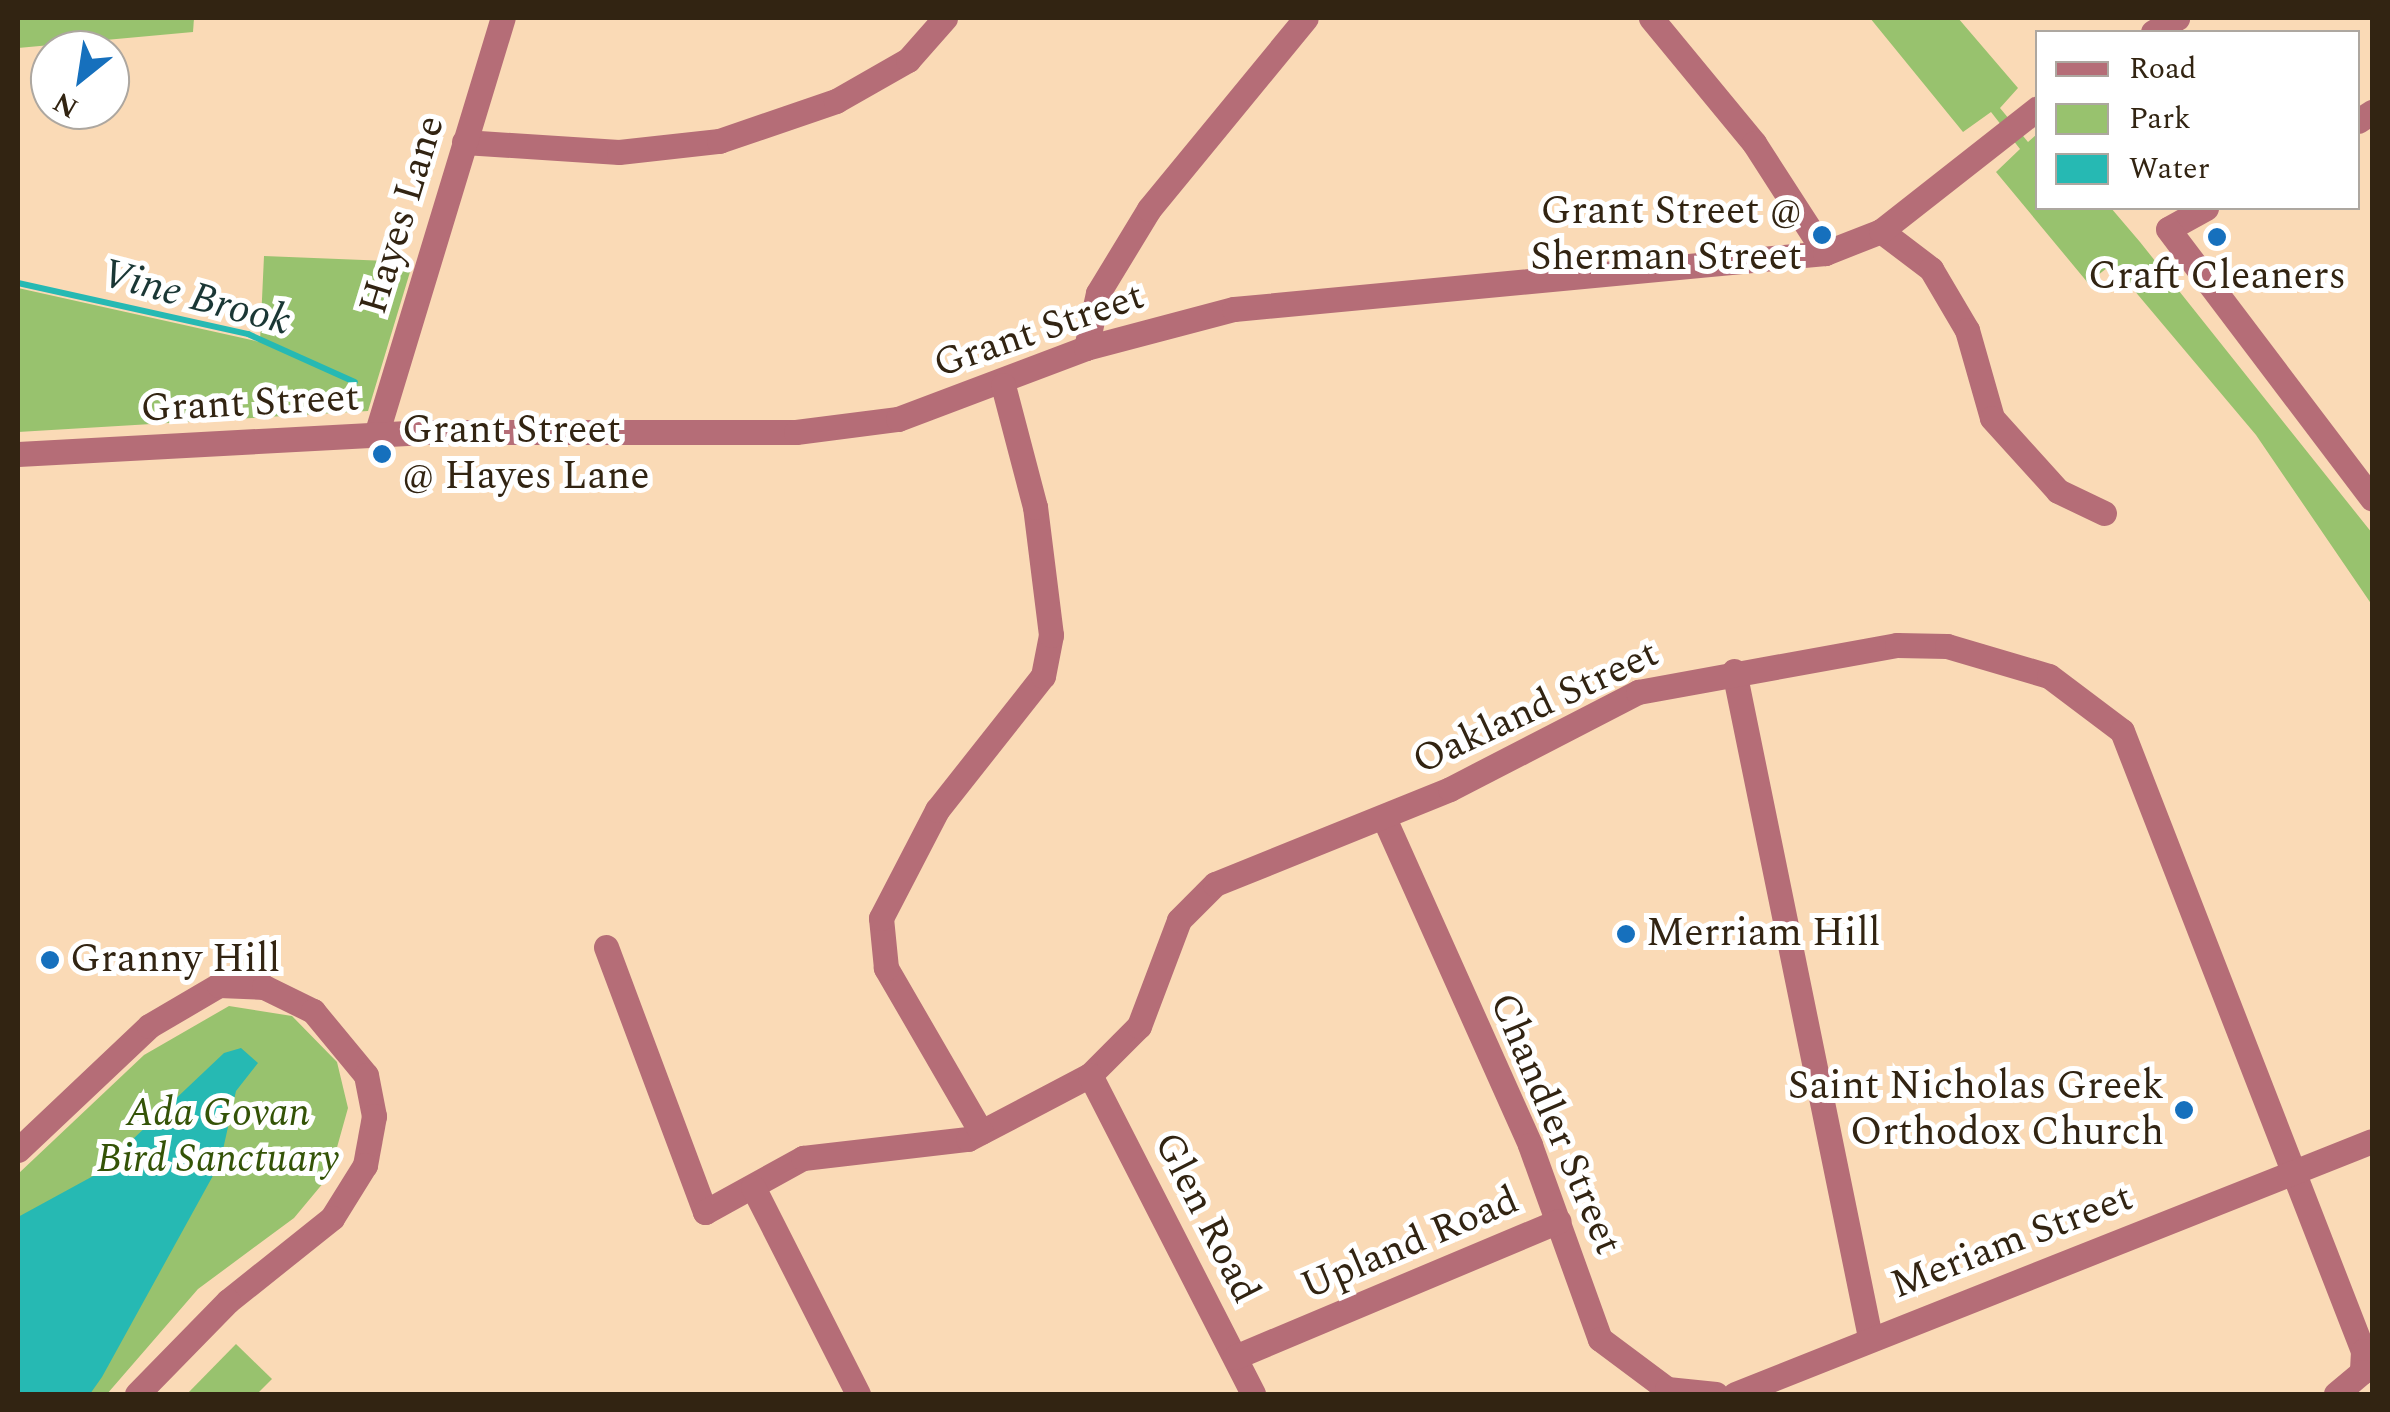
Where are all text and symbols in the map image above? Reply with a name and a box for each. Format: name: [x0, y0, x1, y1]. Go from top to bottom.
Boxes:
north arrow: [30, 30, 130, 130]
legend: [2035, 30, 2360, 210]
text: Road: [2129, 46, 2197, 92]
text: N: [45, 80, 86, 129]
text: Park: [2129, 96, 2191, 142]
street label: Hayes Lane: [350, 110, 456, 320]
text: Water: [2129, 146, 2210, 192]
place label: Grant Street @ Sherman Street: [1530, 188, 1802, 282]
marker: Grant Street @ Sherman Street: [1811, 224, 1833, 246]
marker: Craft Cleaners: [2206, 226, 2228, 248]
water label: Vine Brook: [96, 249, 296, 347]
place label: Craft Cleaners: [2088, 253, 2346, 301]
street label: Grant Street: [928, 273, 1150, 389]
street label: Grant Street: [139, 374, 361, 434]
place label: Grant Street @ Hayes Lane: [402, 407, 650, 501]
marker: Grant Street @ Hayes Lane: [371, 443, 393, 465]
street label: Oakland Street: [1406, 630, 1666, 786]
place label: Merriam Hill: [1646, 910, 1880, 958]
marker: Merriam Hill: [1615, 923, 1637, 945]
place label: Granny Hill: [70, 936, 280, 984]
marker: Granny Hill: [39, 949, 61, 971]
street label: Chandler Street: [1478, 986, 1632, 1262]
place label: Saint Nicholas Greek Orthodox Church: [1788, 1063, 2164, 1157]
park label: Ada Govan Bird Sanctuary: [97, 1090, 339, 1184]
marker: Saint Nicholas Greek Orthodox Church: [2173, 1099, 2195, 1121]
street label: Glen Road: [1143, 1125, 1269, 1311]
street label: Meriam Street: [1884, 1174, 2140, 1310]
street label: Upland Road: [1294, 1177, 1526, 1311]

